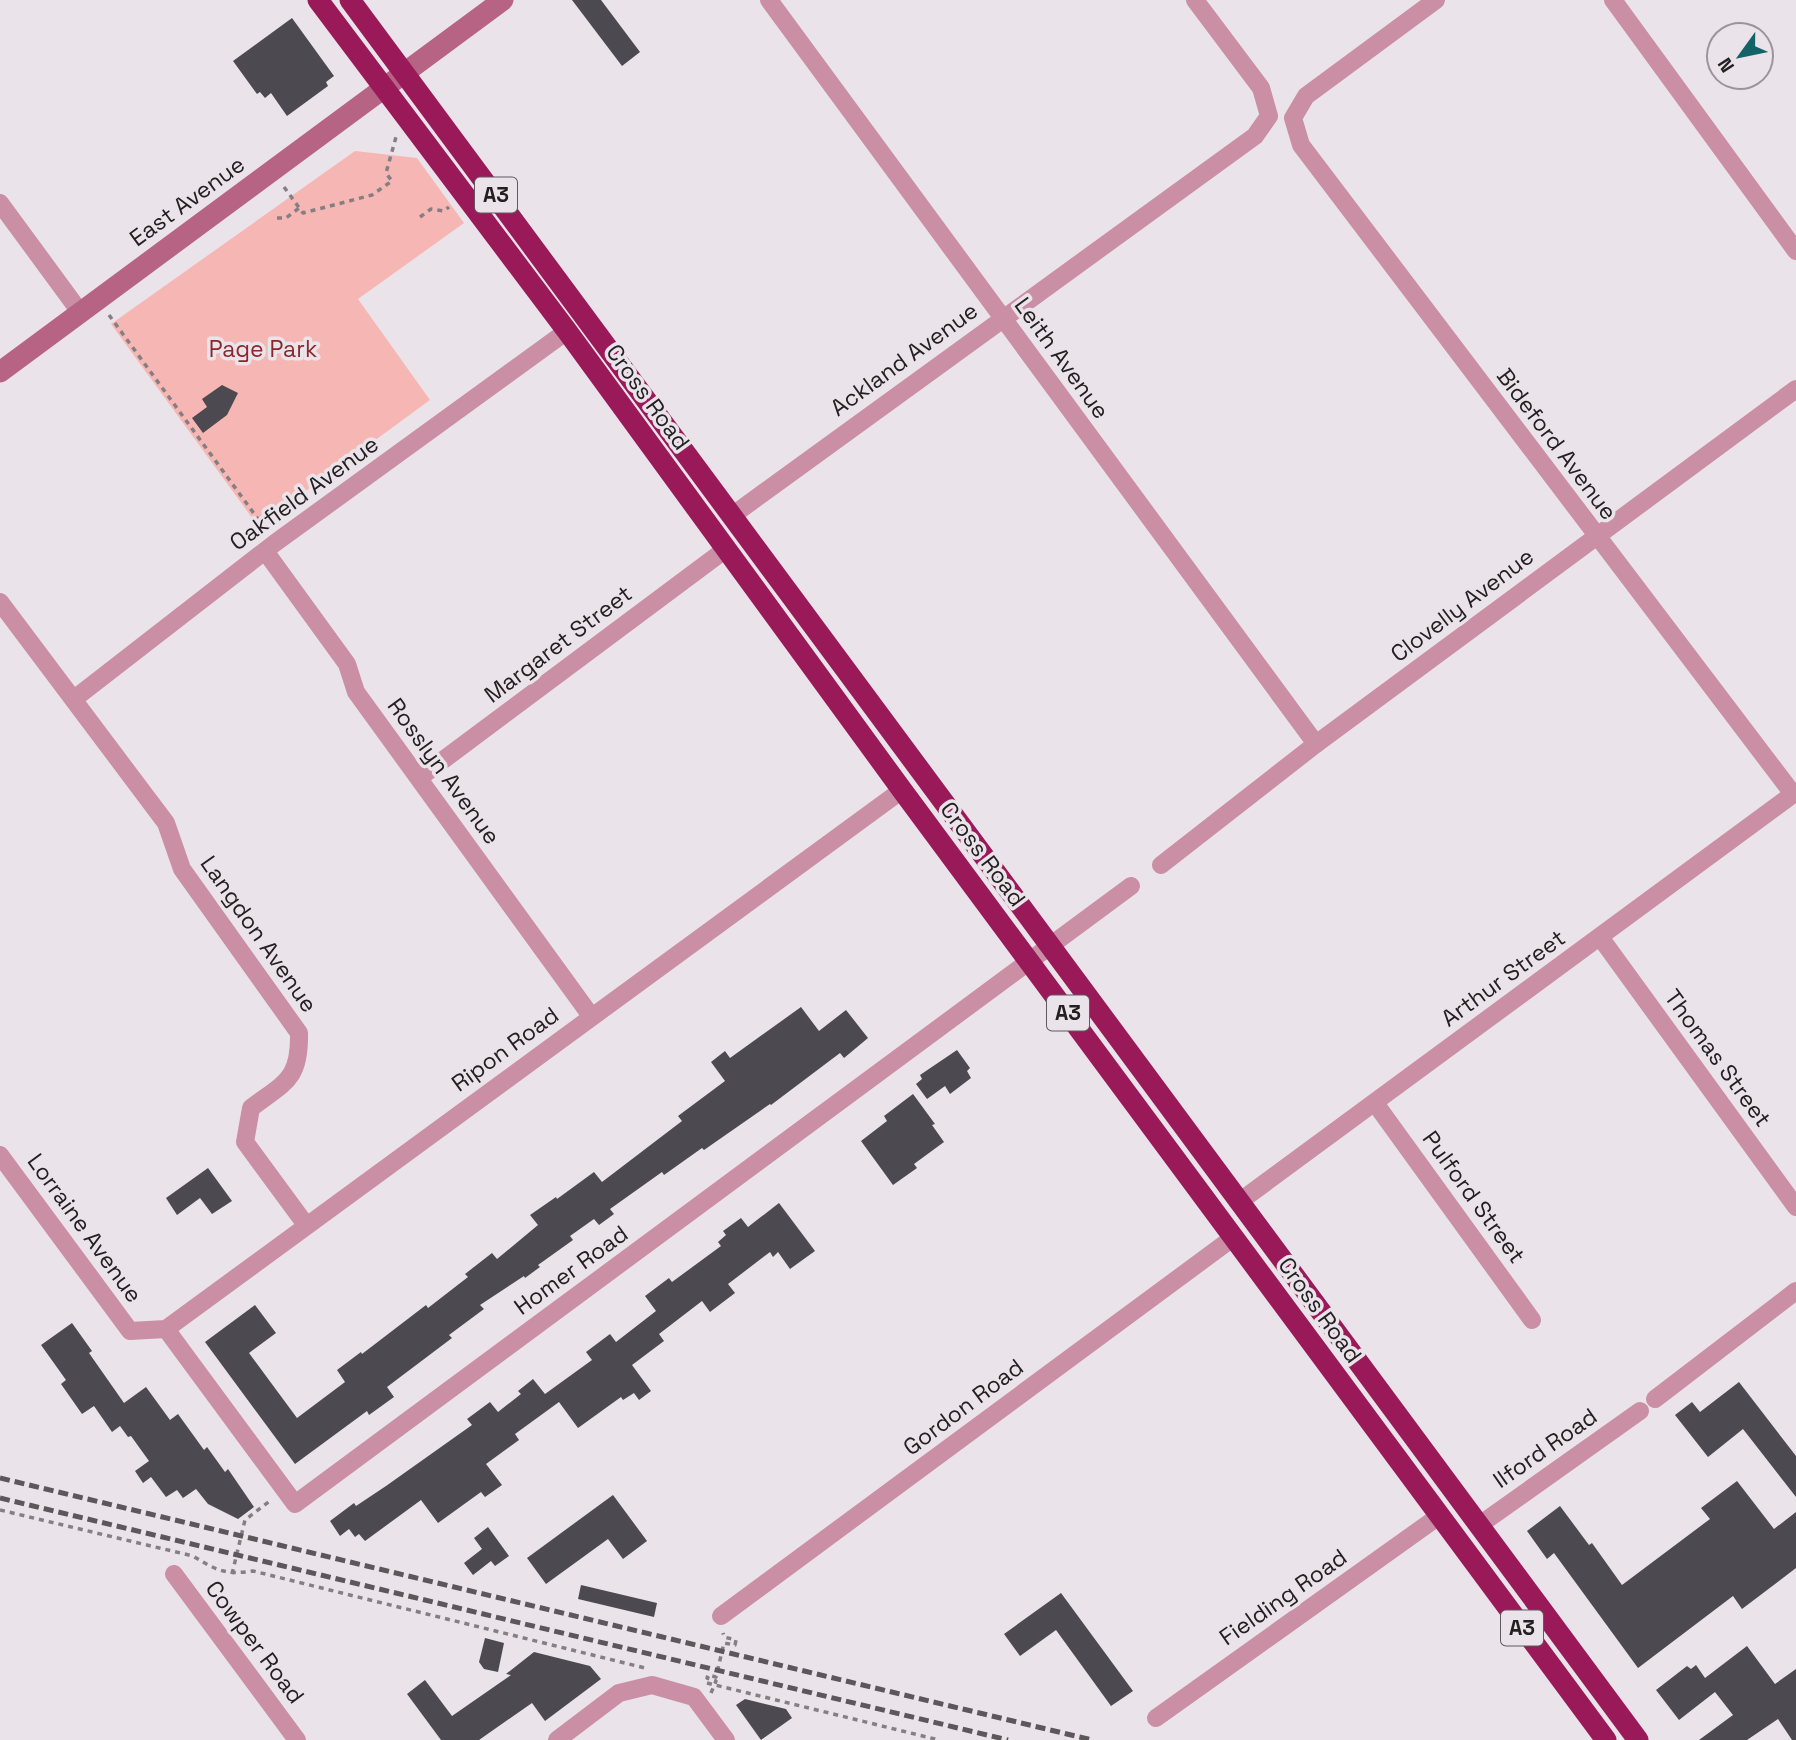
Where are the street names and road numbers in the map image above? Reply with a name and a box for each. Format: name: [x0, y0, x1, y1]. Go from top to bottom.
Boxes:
street label: East Avenue: [123, 149, 251, 253]
road number: A3: [475, 178, 517, 212]
street label: Leith Avenue: [1008, 291, 1116, 425]
street label: Ackland Avenue: [824, 295, 984, 423]
street label: Cross Road: [599, 338, 697, 456]
street label: Bideford Avenue: [1490, 362, 1624, 526]
street label: Oakfield Avenue: [224, 429, 384, 557]
street label: Clovelly Avenue: [1384, 541, 1540, 669]
street label: Margaret Street: [478, 579, 638, 709]
street label: Rosslyn Avenue: [381, 692, 507, 850]
street label: Cross Road: [934, 796, 1032, 912]
street label: Langdon Avenue: [194, 850, 324, 1018]
street label: Arthur Street: [1435, 923, 1571, 1033]
street label: Thomas Street: [1658, 983, 1778, 1133]
road number: A3: [1047, 996, 1089, 1030]
street label: Ripon Road: [445, 1000, 565, 1098]
street label: Pulford Street: [1416, 1125, 1532, 1269]
street label: Lorraine Avenue: [21, 1148, 149, 1308]
street label: Homer Road: [508, 1219, 634, 1321]
street label: Cross Road: [1271, 1251, 1369, 1369]
street label: Gordon Road: [897, 1352, 1029, 1462]
street label: Ilford Road: [1487, 1401, 1603, 1495]
street label: Fielding Road: [1213, 1542, 1353, 1652]
street label: Cowper Road: [199, 1574, 311, 1710]
road number: A3: [1501, 1610, 1543, 1646]

